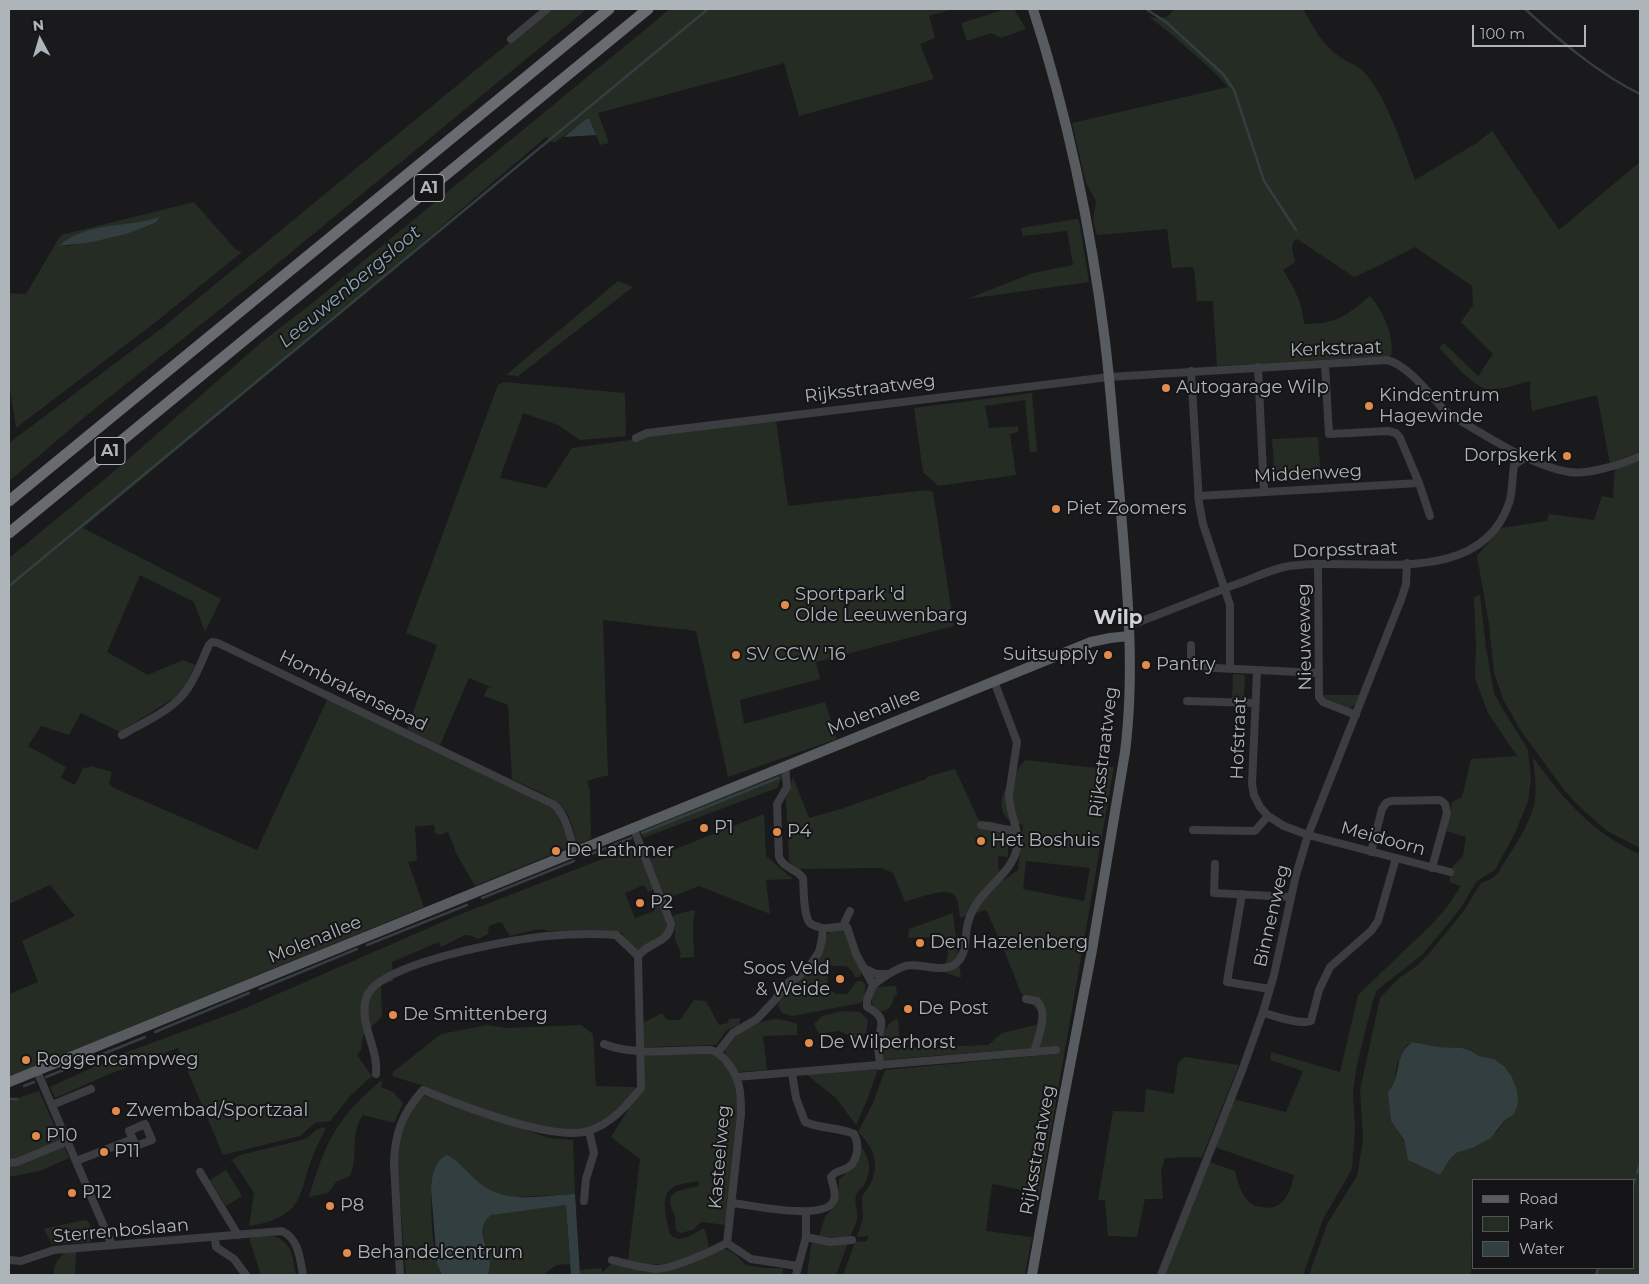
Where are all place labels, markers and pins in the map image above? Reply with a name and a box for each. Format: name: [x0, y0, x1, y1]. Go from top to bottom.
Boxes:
place label: Autogarage Wilp: [1176, 377, 1329, 399]
marker: Autogarage Wilp: [1160, 382, 1172, 394]
place label: Kindcentrum Hagewinde: [1379, 385, 1500, 428]
marker: Kindcentrum Hagewinde: [1363, 400, 1375, 412]
place label: Dorpskerk: [1464, 445, 1557, 467]
marker: Dorpskerk: [1561, 450, 1573, 462]
place label: Piet Zoomers: [1066, 498, 1187, 520]
marker: Piet Zoomers: [1050, 503, 1062, 515]
place label: Sportpark 'd Olde Leeuwenbarg: [795, 584, 968, 626]
marker: Sportpark 'd Olde Leeuwenbarg: [779, 599, 791, 611]
place label: SV CCW '16: [746, 644, 846, 666]
place label: Suitsupply: [1003, 644, 1098, 666]
marker: SV CCW '16: [730, 649, 742, 661]
marker: Suitsupply: [1102, 649, 1114, 661]
place label: Pantry: [1156, 654, 1216, 676]
marker: Pantry: [1140, 659, 1152, 671]
place label: P1: [714, 817, 733, 839]
place label: P4: [787, 821, 811, 843]
marker: P1: [698, 822, 710, 834]
marker: P4: [771, 826, 783, 838]
place label: Het Boshuis: [991, 830, 1100, 852]
marker: Het Boshuis: [975, 835, 987, 847]
place label: De Lathmer: [566, 840, 674, 862]
marker: De Lathmer: [550, 845, 562, 857]
place label: P2: [650, 892, 673, 914]
marker: P2: [634, 897, 646, 909]
place label: Den Hazelenberg: [930, 932, 1088, 954]
marker: Den Hazelenberg: [914, 937, 926, 949]
place label: Soos Veld & Weide: [743, 958, 830, 1001]
marker: Soos Veld & Weide: [834, 973, 846, 985]
place label: De Post: [918, 998, 989, 1020]
marker: De Post: [902, 1003, 914, 1015]
place label: De Smittenberg: [403, 1004, 548, 1026]
marker: De Smittenberg: [387, 1009, 399, 1021]
place label: De Wilperhorst: [819, 1032, 956, 1054]
marker: De Wilperhorst: [803, 1037, 815, 1049]
place label: Roggencampweg: [36, 1049, 199, 1071]
marker: Roggencampweg: [20, 1054, 32, 1066]
place label: Zwembad/Sportzaal: [126, 1100, 308, 1122]
marker: Zwembad/Sportzaal: [110, 1105, 122, 1117]
place label: P10: [46, 1125, 77, 1147]
marker: P10: [30, 1130, 42, 1142]
place label: P11: [114, 1141, 140, 1163]
marker: P11: [98, 1146, 110, 1158]
place label: P12: [82, 1182, 112, 1204]
marker: P12: [66, 1187, 78, 1199]
place label: P8: [340, 1195, 364, 1217]
marker: P8: [324, 1200, 336, 1212]
place label: Behandelcentrum: [357, 1242, 523, 1264]
marker: Behandelcentrum: [341, 1247, 353, 1259]

